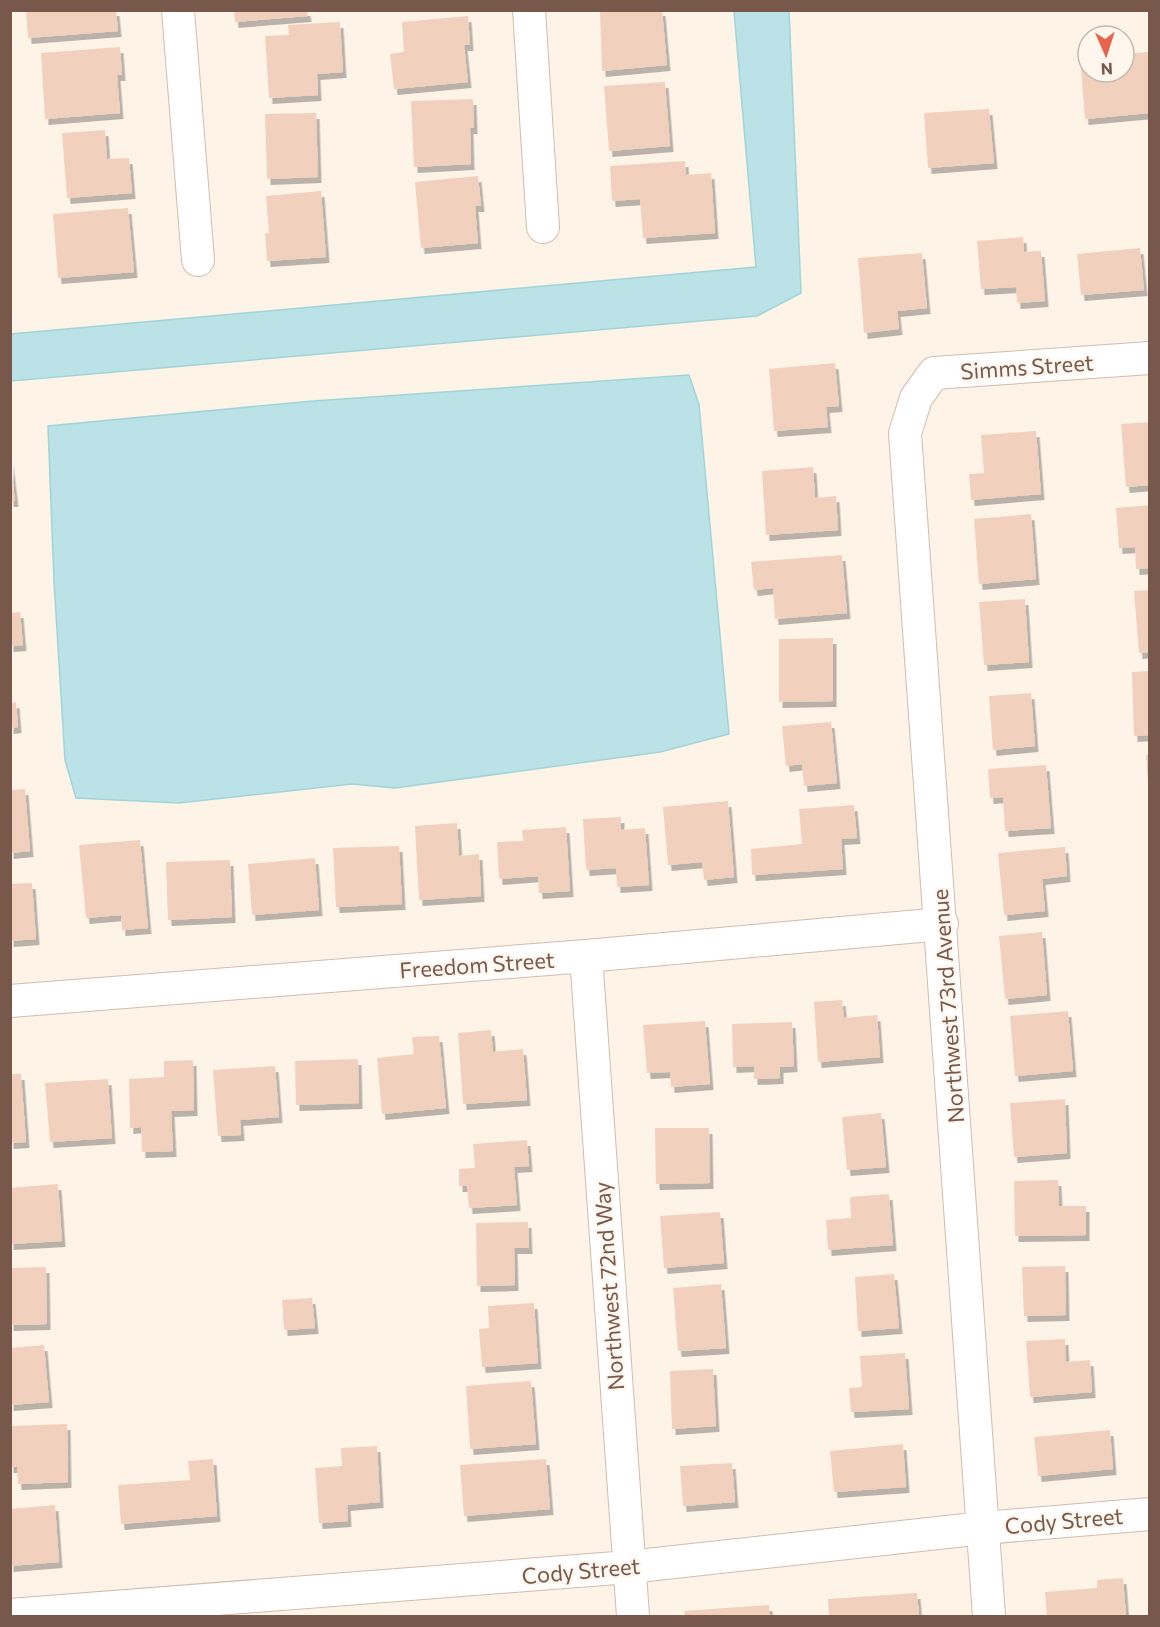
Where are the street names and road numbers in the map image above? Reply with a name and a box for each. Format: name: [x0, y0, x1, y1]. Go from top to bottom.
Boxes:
street label: Simms Street: [960, 348, 1094, 385]
street label: Northwest 73rd Avenue: [926, 888, 969, 1124]
street label: Freedom Street: [399, 946, 555, 983]
street label: Northwest 72nd Way: [588, 1181, 629, 1391]
street label: Cody Street: [1004, 1502, 1124, 1539]
street label: Cody Street: [521, 1552, 641, 1589]

